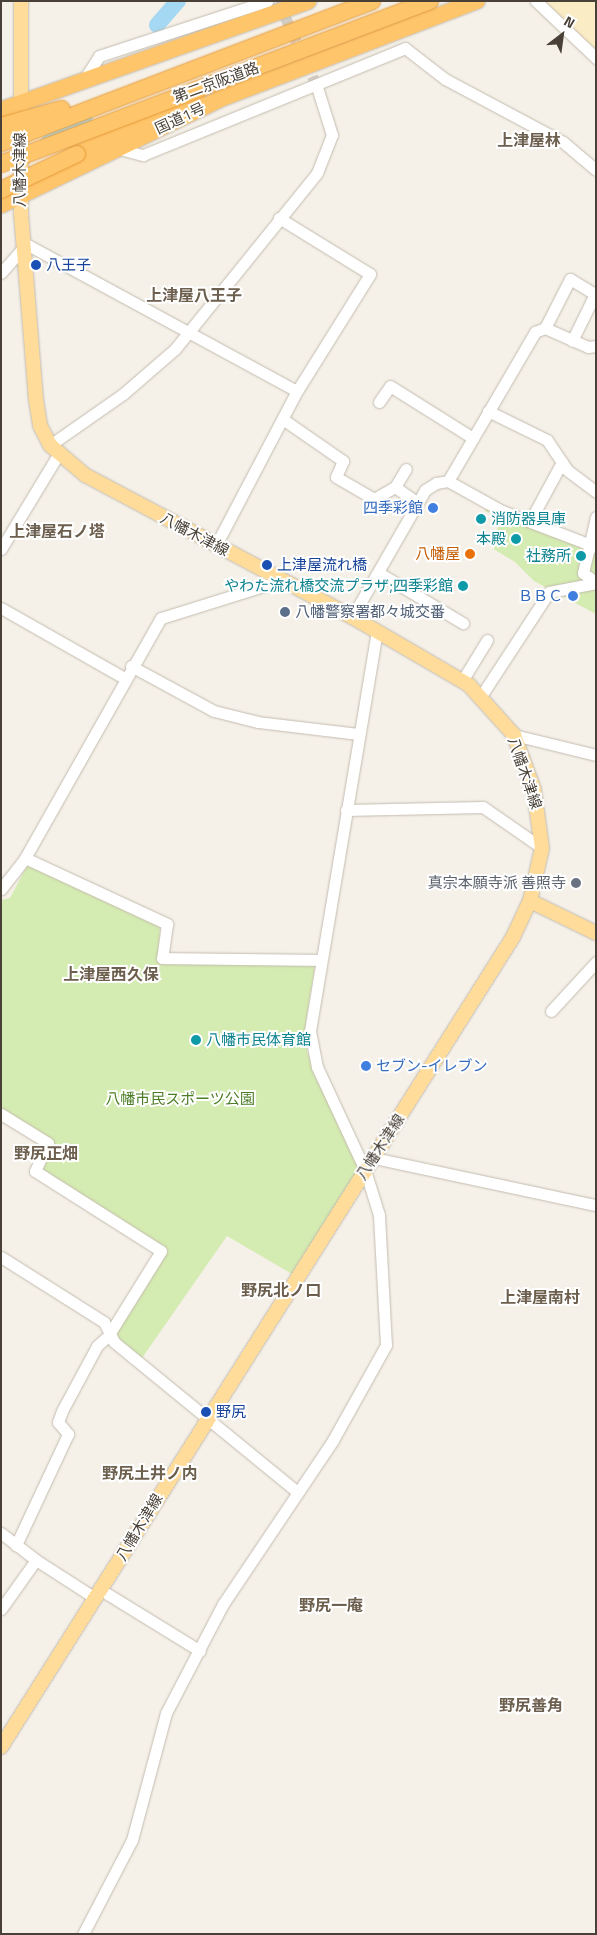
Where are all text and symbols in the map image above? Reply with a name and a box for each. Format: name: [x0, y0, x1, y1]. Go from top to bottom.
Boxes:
north arrow: [537, 10, 587, 60]
text: N: [560, 10, 579, 33]
street label: 第二京阪道路: [171, 58, 261, 106]
street label: 国道1号: [152, 99, 208, 137]
district label: 上津屋林: [497, 130, 561, 150]
street label: 八幡木津線: [11, 133, 29, 207]
place label: 八王子: [46, 256, 91, 274]
marker: 八王子: [30, 259, 42, 271]
district label: 上津屋八王子: [146, 285, 242, 305]
place label: 四季彩館: [363, 499, 423, 517]
marker: 四季彩館: [427, 502, 439, 514]
street label: 八幡木津線: [158, 508, 232, 560]
place label: 消防器具庫: [491, 510, 566, 528]
marker: 消防器具庫: [475, 513, 487, 525]
district label: 上津屋石ノ塔: [9, 521, 105, 541]
place label: 本殿: [476, 530, 506, 548]
marker: 本殿: [510, 533, 522, 545]
place label: 八幡屋: [415, 545, 460, 563]
place label: 社務所: [526, 547, 571, 565]
marker: 八幡屋: [464, 548, 476, 560]
marker: 社務所: [575, 550, 587, 562]
place label: 上津屋流れ橋: [277, 556, 367, 574]
marker: 上津屋流れ橋: [261, 559, 273, 571]
place label: やわた流れ橋交流プラザ;四季彩館: [224, 577, 453, 595]
marker: やわた流れ橋交流プラザ;四季彩館: [457, 580, 469, 592]
place label: ＢＢＣ: [518, 587, 563, 605]
marker: ＢＢＣ: [567, 590, 579, 602]
place label: 八幡警察署都々城交番: [295, 603, 445, 621]
marker: 八幡警察署都々城交番: [279, 606, 291, 618]
street label: 八幡木津線: [504, 735, 546, 811]
place label: 真宗本願寺派 善照寺: [428, 874, 566, 892]
marker: 真宗本願寺派 善照寺: [570, 877, 582, 889]
district label: 上津屋西久保: [63, 964, 159, 984]
place label: 八幡市民体育館: [206, 1031, 311, 1049]
marker: 八幡市民体育館: [190, 1034, 202, 1046]
place label: セブン-イレブン: [376, 1057, 488, 1075]
marker: セブン-イレブン: [360, 1060, 372, 1072]
park label: 八幡市民スポーツ公園: [105, 1090, 255, 1108]
street label: 八幡木津線: [352, 1111, 408, 1183]
district label: 野尻正畑: [14, 1143, 78, 1163]
district label: 野尻北ノ口: [241, 1280, 321, 1300]
district label: 上津屋南村: [500, 1287, 580, 1307]
place label: 野尻: [216, 1403, 246, 1421]
marker: 野尻: [200, 1406, 212, 1418]
district label: 野尻土井ノ内: [102, 1463, 198, 1483]
street label: 八幡木津線: [112, 1490, 166, 1564]
district label: 野尻一庵: [299, 1595, 363, 1615]
district label: 野尻善角: [499, 1695, 563, 1715]

